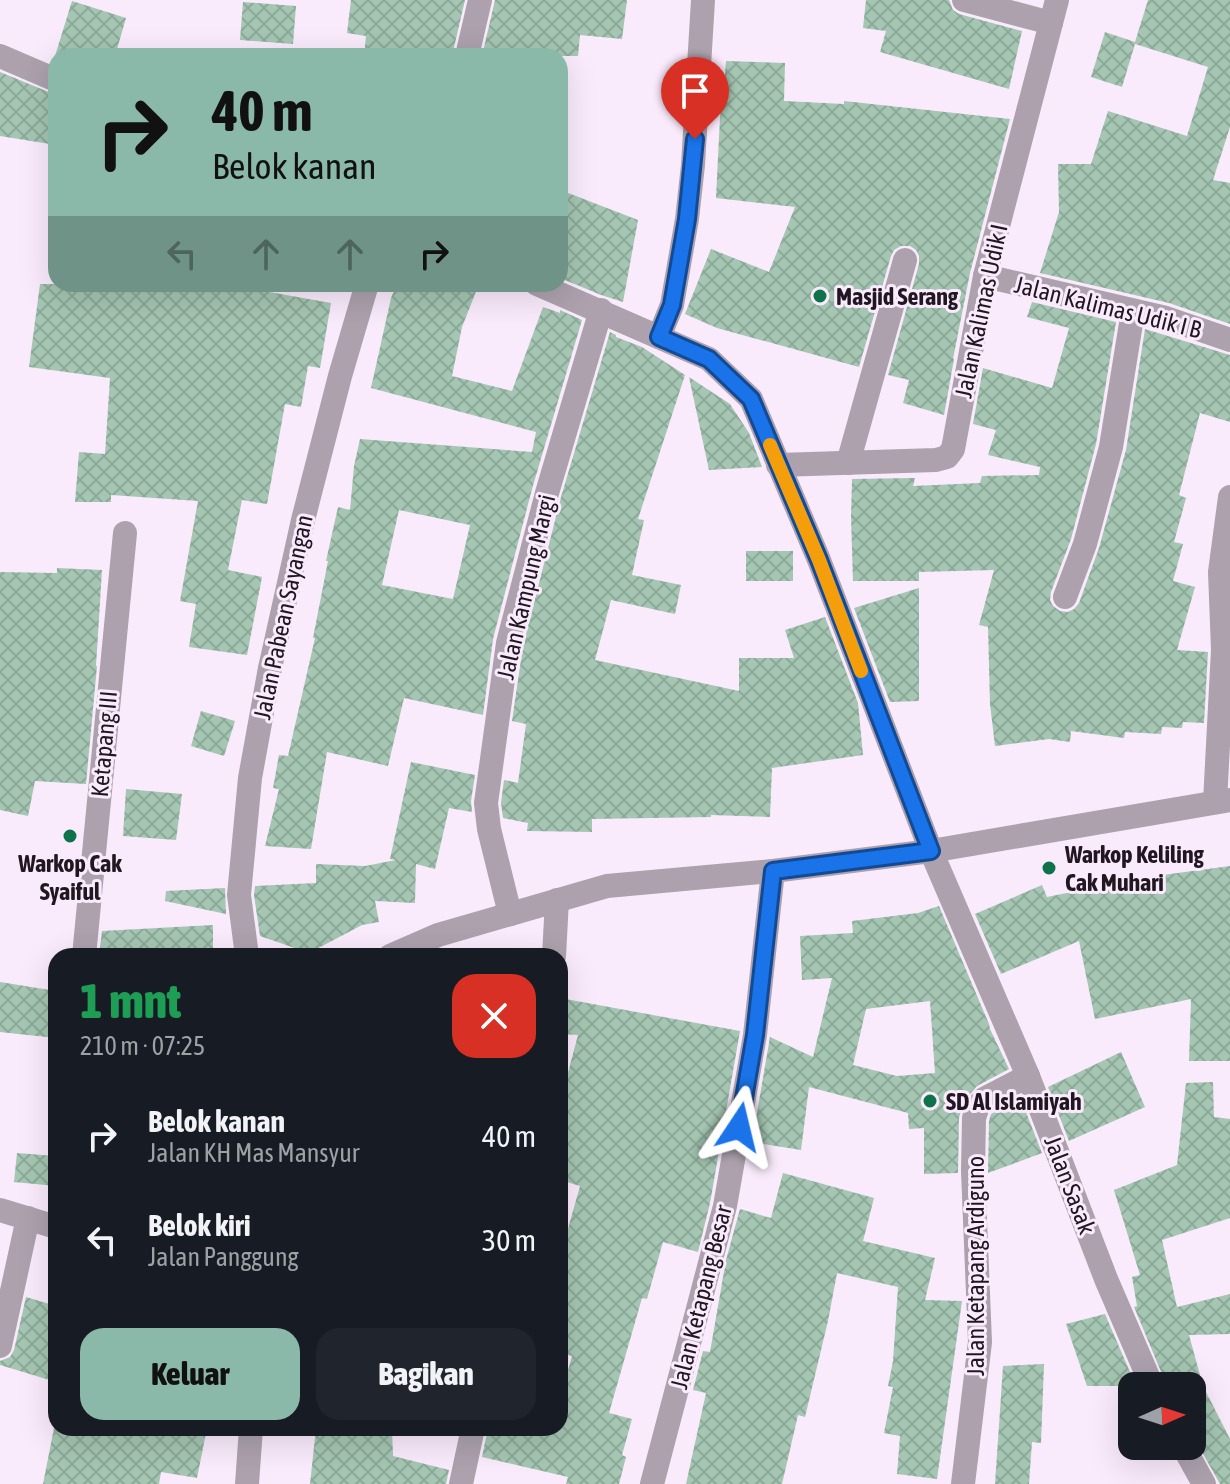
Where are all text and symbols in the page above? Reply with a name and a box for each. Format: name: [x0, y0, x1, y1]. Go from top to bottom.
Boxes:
pin: [661, 57, 729, 139]
icon: arrive: [673, 69, 717, 113]
text: 40 m: [212, 79, 313, 143]
icon: right: [80, 80, 184, 184]
text: Belok kanan: [212, 145, 377, 187]
street label: Jalan Kalimas Udik I: [949, 222, 1013, 400]
icon: left: [160, 232, 204, 276]
icon: ahead: [244, 232, 288, 276]
icon: ahead: [328, 232, 372, 276]
icon: right: [412, 232, 456, 276]
street label: Jalan Kalimas Udik I B: [1012, 271, 1205, 343]
place label: Masjid Serang: [836, 283, 959, 310]
marker: Masjid Serang: [811, 287, 829, 305]
street label: Jalan Kampung Margi: [492, 492, 560, 682]
street label: Jalan Pabean Sayangan: [248, 512, 318, 722]
street label: Ketapang III: [86, 690, 122, 798]
marker: Warkop Cak Syaiful: [61, 827, 79, 845]
place label: Warkop Keliling Cak Muhari: [1064, 841, 1205, 896]
place label: Warkop Cak Syaiful: [17, 850, 122, 905]
marker: Warkop Keliling Cak Muhari: [1040, 859, 1058, 877]
text: 1 mnt: [80, 973, 181, 1028]
button: close: [452, 974, 536, 1058]
text: 210 m · 07:25: [80, 1031, 205, 1061]
position arrow: [697, 1085, 781, 1169]
place label: SD Al Islamiyah: [946, 1088, 1082, 1115]
marker: SD Al Islamiyah: [921, 1092, 939, 1110]
text: Belok kanan: [148, 1104, 285, 1138]
icon: right: [80, 1114, 124, 1158]
text: 40 m: [482, 1119, 536, 1153]
street label: Jalan Sasak: [1039, 1132, 1101, 1238]
text: Jalan KH Mas Mansyur: [148, 1138, 359, 1168]
street label: Jalan Ketapang Ardiguno: [962, 1156, 989, 1376]
street label: Jalan Ketapang Besar: [665, 1201, 737, 1392]
text: Belok kiri: [148, 1208, 251, 1242]
icon: left: [80, 1218, 124, 1262]
text: 30 m: [482, 1223, 536, 1257]
text: Jalan Panggung: [148, 1242, 299, 1272]
button: Keluar: [80, 1328, 300, 1420]
button: Bagikan: [316, 1328, 536, 1420]
north arrow: [1118, 1372, 1206, 1460]
map controls: [1118, 1372, 1206, 1460]

